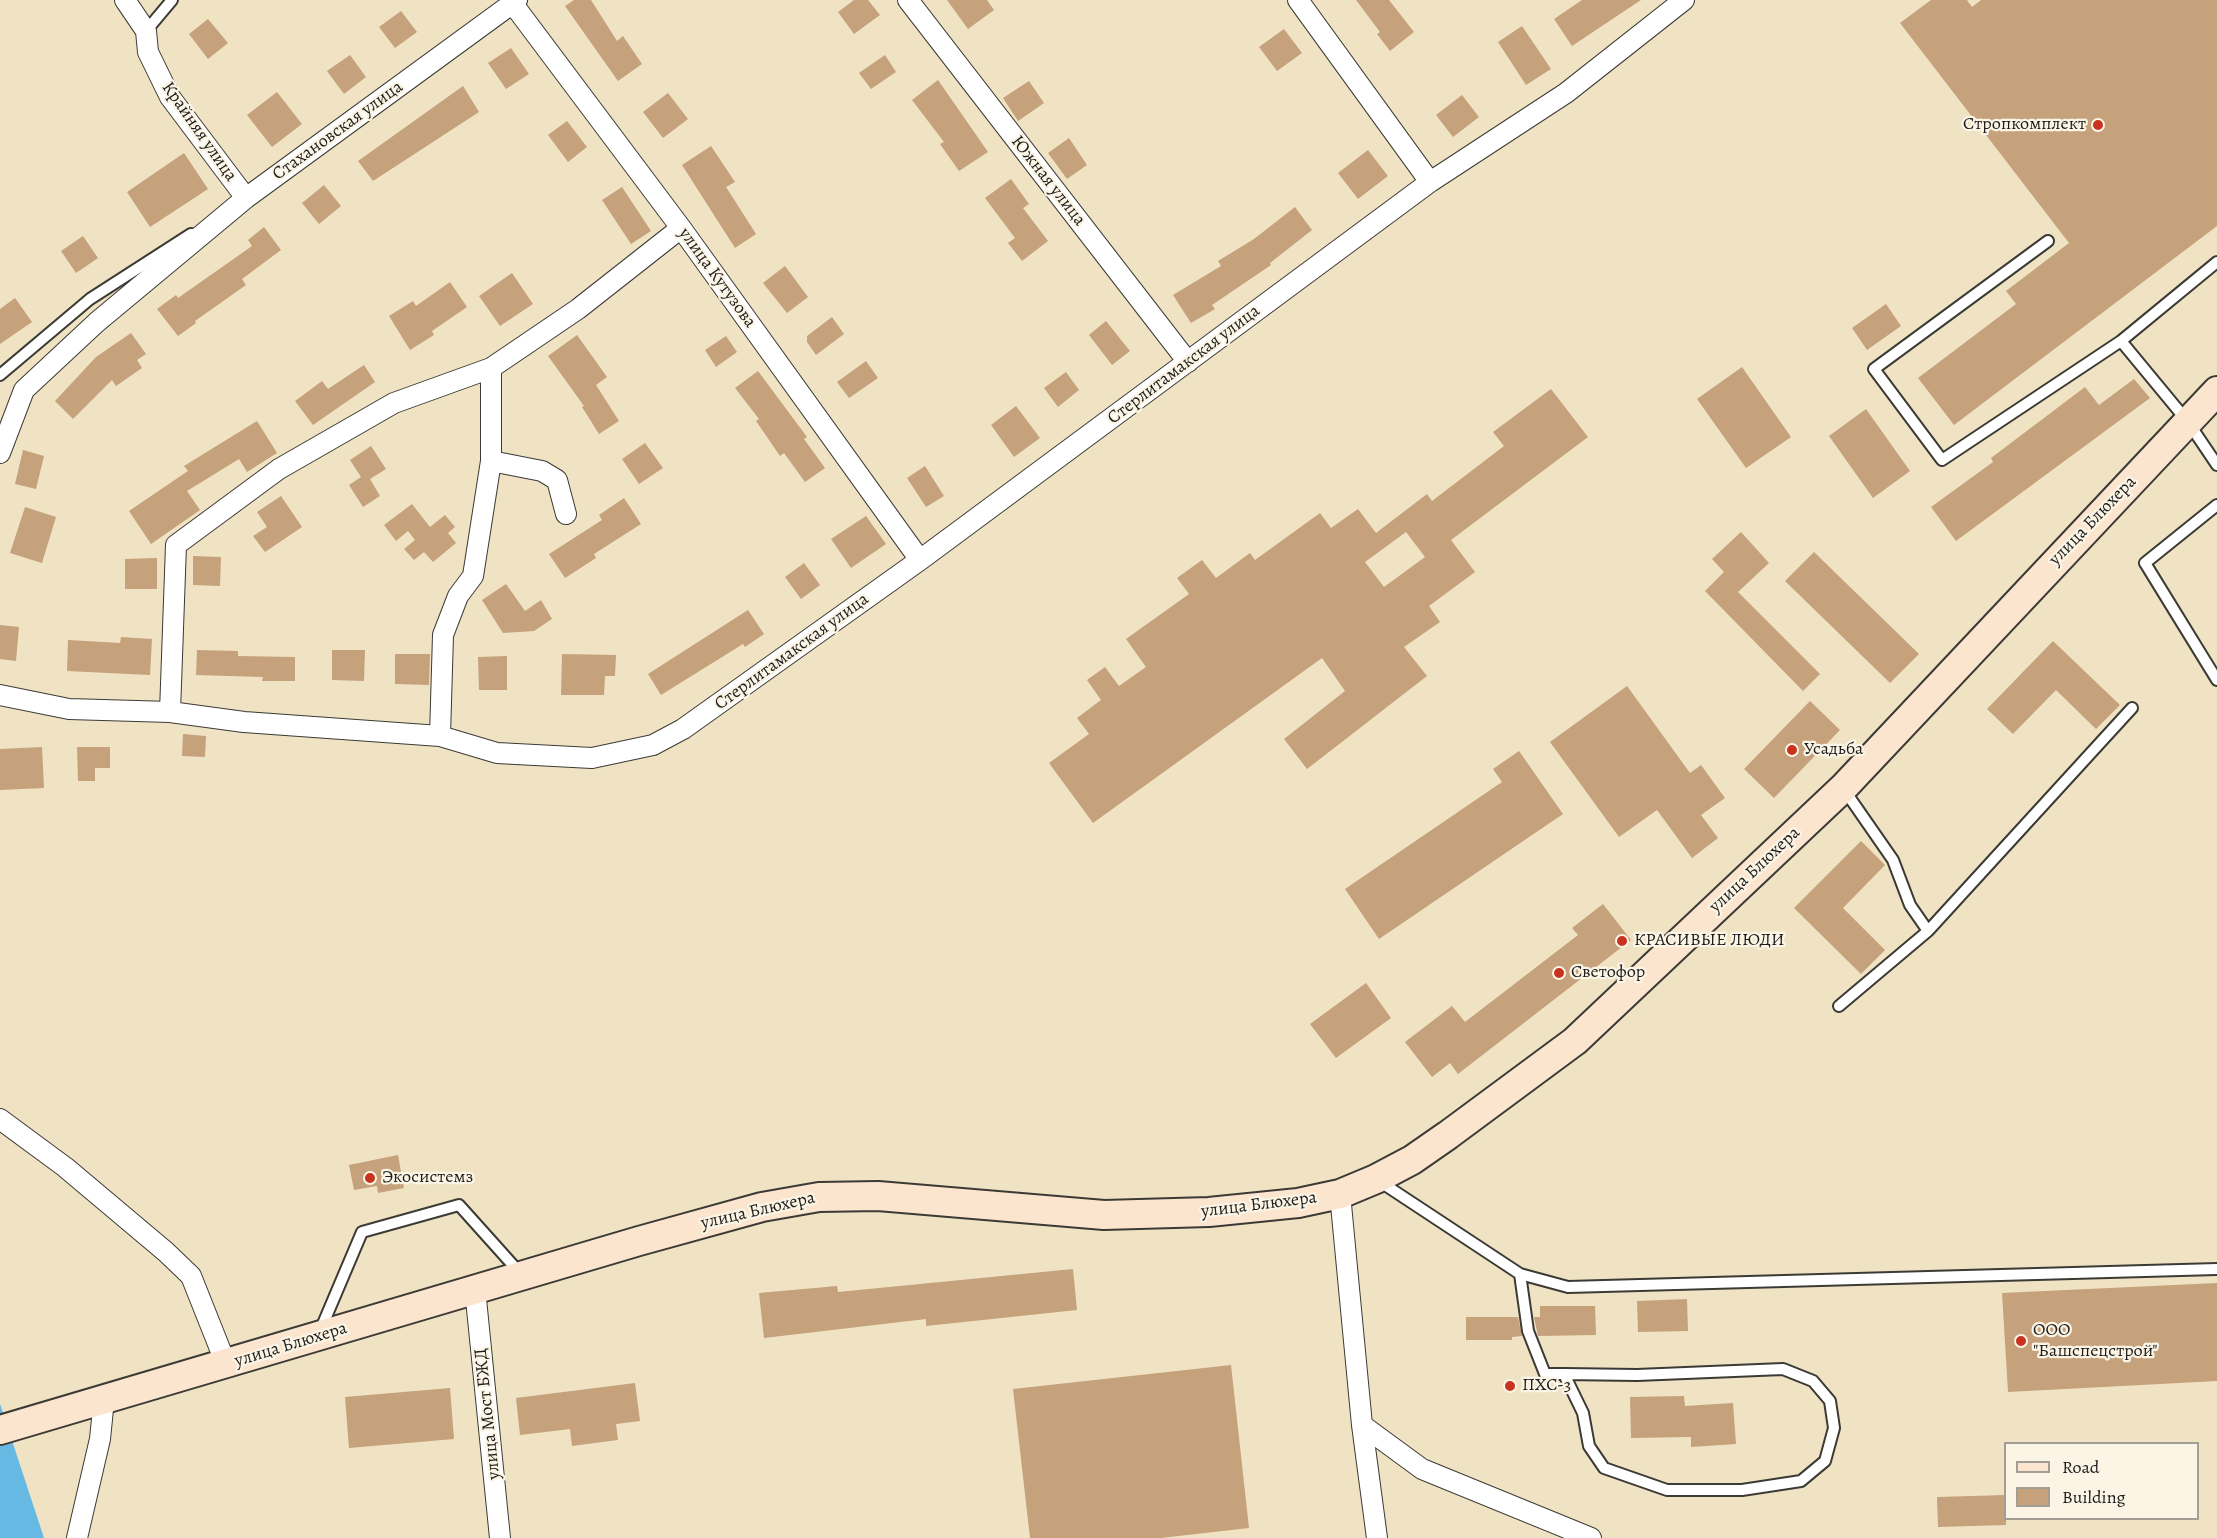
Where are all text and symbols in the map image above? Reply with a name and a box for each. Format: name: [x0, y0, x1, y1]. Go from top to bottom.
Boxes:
street label: Стахановская улица: [269, 76, 407, 186]
street label: Крайняя улица: [157, 78, 241, 186]
place label: Стропкомплект: [1963, 114, 2086, 136]
marker: Стропкомплект: [2091, 118, 2105, 132]
street label: Южная улица: [1006, 132, 1090, 230]
street label: улица Кутузова: [673, 224, 761, 332]
street label: Стерлитамакская улица: [1103, 301, 1265, 429]
street label: улица Блюхера: [2045, 472, 2141, 570]
street label: Стерлитамакская улица: [711, 589, 873, 715]
place label: Усадьба: [1804, 739, 1863, 761]
marker: Усадьба: [1785, 743, 1799, 757]
street label: улица Блюхера: [1705, 822, 1805, 918]
place label: КРАСИВЫЕ ЛЮДИ: [1634, 930, 1784, 952]
marker: КРАСИВЫЕ ЛЮДИ: [1615, 934, 1629, 948]
place label: Светофор: [1571, 962, 1645, 984]
marker: Светофор: [1552, 966, 1566, 980]
place label: Экосистемз: [382, 1167, 473, 1189]
marker: Экосистемз: [363, 1171, 377, 1185]
street label: улица Блюхера: [699, 1187, 817, 1235]
street label: улица Блюхера: [1200, 1187, 1318, 1223]
street label: улица Блюхера: [232, 1318, 350, 1372]
place label: ООО "Башспецстрой": [2033, 1320, 2158, 1362]
marker: ООО "Башспецстрой": [2014, 1334, 2028, 1348]
street label: улица Мост БЖД: [470, 1347, 506, 1481]
place label: ПХС-3: [1522, 1375, 1571, 1397]
marker: ПХС-3: [1503, 1379, 1517, 1393]
legend: [2004, 1442, 2199, 1520]
text: Road: [2062, 1455, 2099, 1479]
text: Building: [2062, 1485, 2126, 1509]

